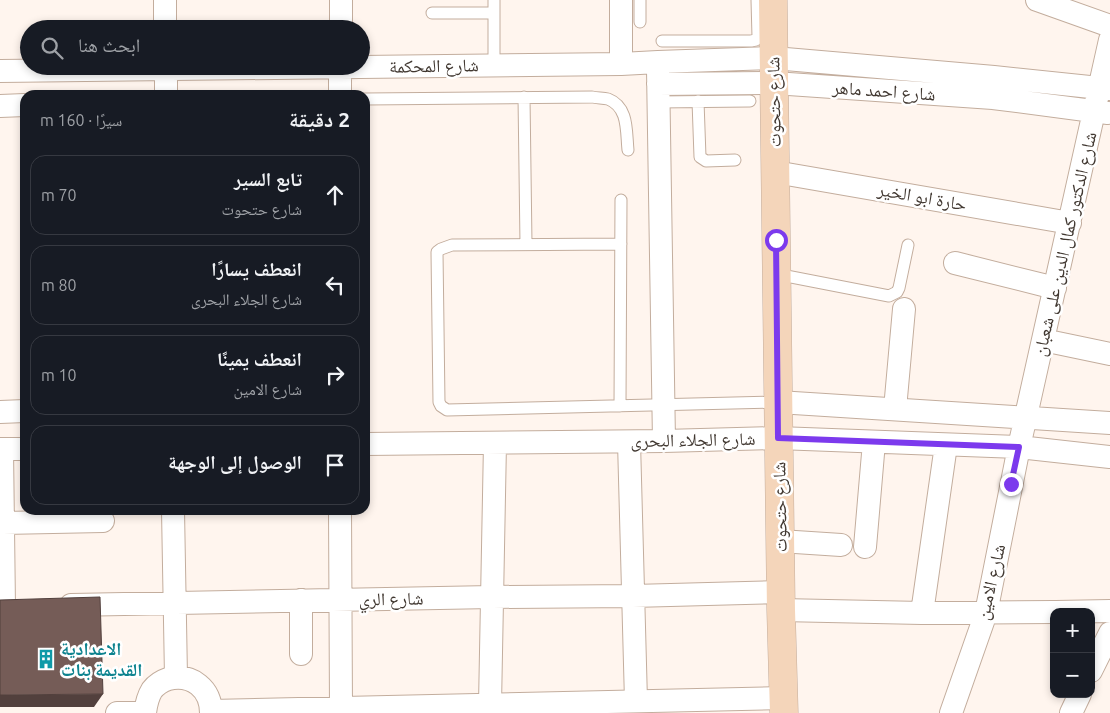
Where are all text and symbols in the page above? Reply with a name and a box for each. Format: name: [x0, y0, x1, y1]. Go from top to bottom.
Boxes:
search box: [20, 20, 370, 75]
icon: search: [38, 34, 66, 62]
text: ابحث هنا: [78, 34, 140, 56]
street label: شارع المحكمة: [389, 54, 479, 78]
street label: شارع حتحوت: [762, 57, 786, 147]
street label: شارع احمد ماهر: [831, 76, 936, 106]
text: 2 دقيقة: [289, 107, 350, 131]
text: سيرًا · 160 m: [40, 111, 122, 129]
street label: شارع الدكتور كمال الدين على شعبان: [1028, 130, 1102, 358]
text: تابع السير: [234, 168, 302, 190]
street label: حارة ابو الخير: [875, 178, 968, 215]
icon: ahead: [321, 181, 349, 209]
text: 70 m: [41, 186, 77, 204]
text: شارع حتحوت: [221, 200, 302, 218]
route start: [765, 229, 788, 252]
text: انعطف يسارًا: [211, 258, 302, 280]
icon: left: [321, 271, 349, 299]
text: 80 m: [41, 276, 77, 294]
text: شارع الجلاء البحرى: [191, 290, 302, 308]
text: انعطف يمينًا: [217, 348, 302, 370]
icon: right: [321, 361, 349, 389]
text: 10 m: [41, 366, 77, 384]
text: شارع الامين: [233, 380, 302, 398]
street label: شارع الجلاء البحرى: [630, 428, 756, 452]
text: الوصول إلى الوجهة: [168, 451, 302, 473]
icon: arrive: [321, 451, 349, 479]
street label: شارع حتحوت: [768, 462, 792, 552]
route end: [1000, 473, 1023, 496]
street label: شارع الامين: [972, 542, 1010, 622]
street label: شارع الري: [358, 587, 424, 614]
map controls: [1050, 608, 1095, 698]
button: +: [1050, 608, 1095, 653]
place label: الاعدادية القديمة بنات: [61, 638, 142, 681]
building icon: الاعدادية القديمة بنات: [35, 648, 57, 670]
button: −: [1050, 653, 1095, 698]

